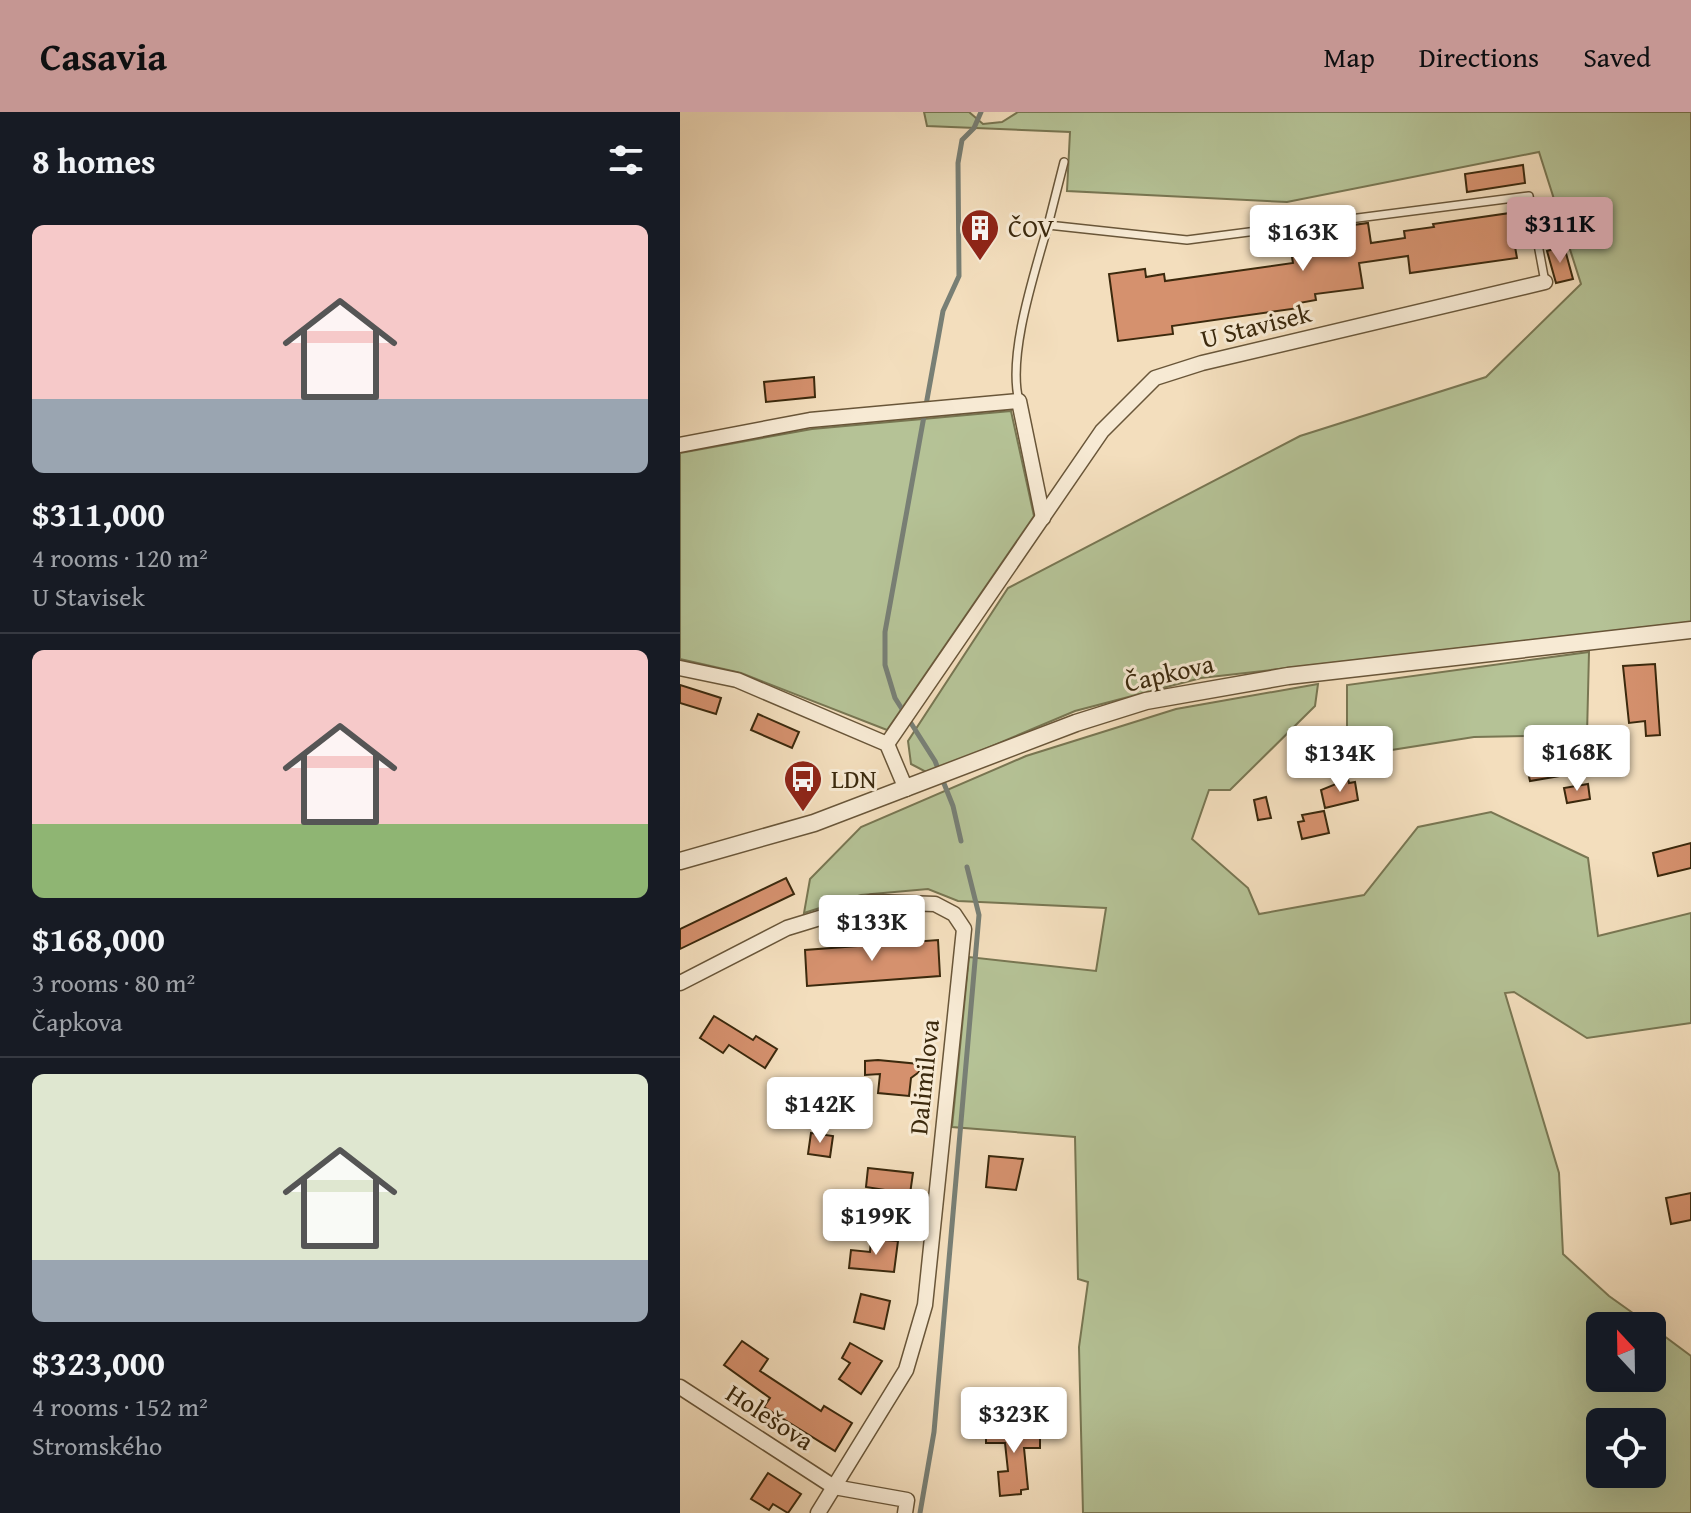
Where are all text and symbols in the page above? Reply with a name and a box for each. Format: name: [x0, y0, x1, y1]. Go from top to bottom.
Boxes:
text: Casavia: [40, 28, 167, 84]
text: Map: [1323, 36, 1375, 77]
text: Directions: [1419, 36, 1539, 77]
text: Saved: [1583, 36, 1651, 77]
text: 8 homes: [32, 136, 156, 185]
icon: filters: [604, 138, 648, 182]
pin: $311K: [1504, 197, 1616, 265]
text: $311K: [1525, 203, 1595, 242]
pin: $163K: [1247, 205, 1359, 273]
building icon: ČOV: [959, 207, 1001, 262]
place label: ČOV: [1008, 208, 1054, 247]
text: $163K: [1268, 211, 1338, 250]
icon: home: [268, 277, 412, 421]
street label: U Stavisek: [1197, 293, 1316, 358]
text: $311,000: [32, 489, 165, 538]
text: 4 rooms · 120 m²: [32, 538, 208, 577]
text: U Stavisek: [32, 577, 145, 616]
street label: Čapkova: [1120, 643, 1218, 702]
icon: home: [268, 702, 412, 846]
pin: $168K: [1521, 725, 1633, 793]
pin: $134K: [1284, 726, 1396, 794]
text: $168K: [1542, 731, 1612, 770]
text: $134K: [1305, 732, 1375, 771]
bus stop icon: LDN: [782, 758, 824, 813]
place label: LDN: [831, 759, 876, 798]
pin: $133K: [816, 895, 928, 963]
text: $133K: [837, 901, 907, 940]
text: $168,000: [32, 914, 165, 963]
text: 3 rooms · 80 m²: [32, 963, 195, 1002]
text: Čapkova: [32, 1002, 123, 1041]
street label: Dalimilova: [898, 1017, 949, 1137]
pin: $142K: [764, 1077, 876, 1145]
text: $142K: [785, 1083, 855, 1122]
icon: home: [268, 1126, 412, 1270]
pin: $199K: [820, 1189, 932, 1257]
text: $199K: [841, 1195, 911, 1234]
north arrow: [1586, 1312, 1666, 1392]
map controls: [1586, 1312, 1666, 1488]
text: $323,000: [32, 1338, 165, 1387]
street label: Holešova: [719, 1374, 822, 1460]
text: 4 rooms · 152 m²: [32, 1387, 208, 1426]
pin: $323K: [958, 1387, 1070, 1455]
text: $323K: [979, 1393, 1049, 1432]
button: locate: [1586, 1408, 1666, 1488]
text: Stromského: [32, 1426, 162, 1465]

